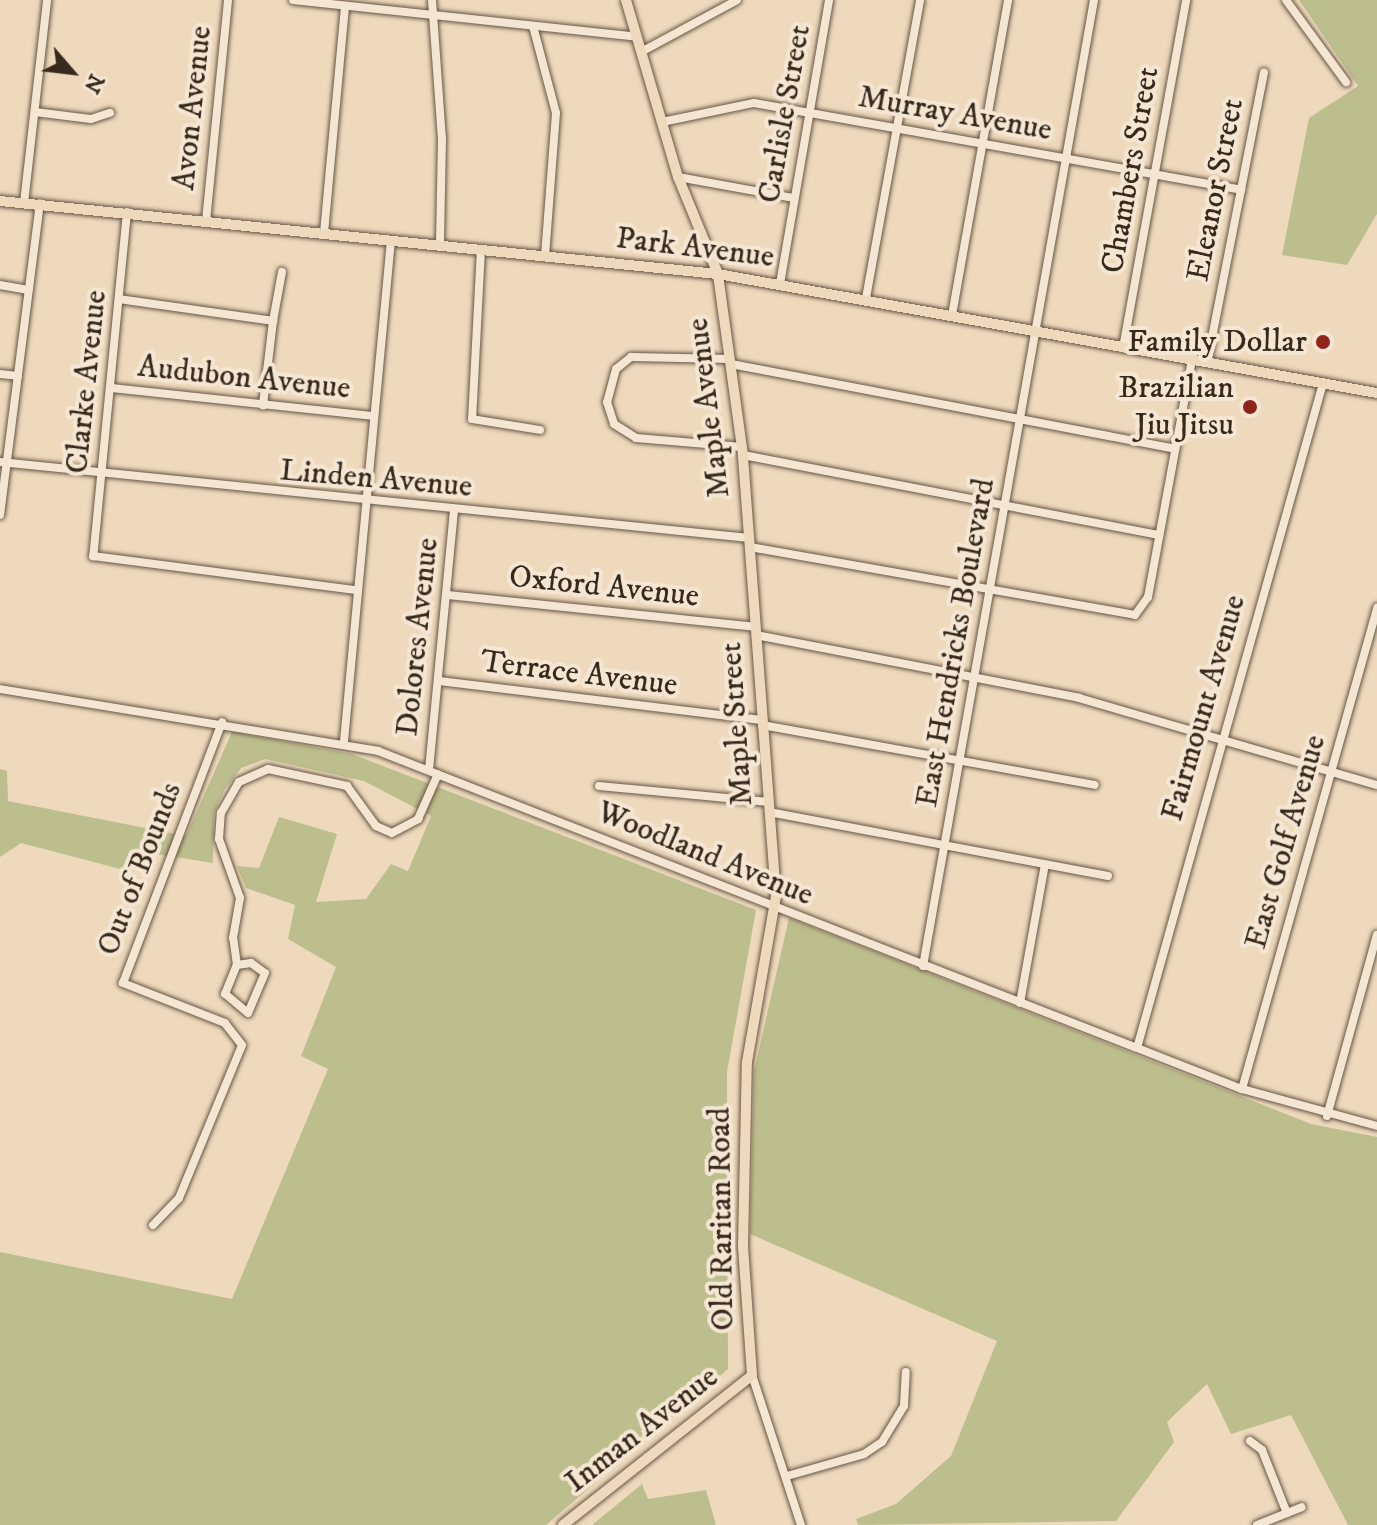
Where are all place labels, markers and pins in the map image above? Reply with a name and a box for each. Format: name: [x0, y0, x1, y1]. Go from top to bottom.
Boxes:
place label: Family Dollar: [1127, 323, 1307, 361]
marker: Family Dollar: [1314, 333, 1332, 351]
place label: Brazilian Jiu Jitsu: [1118, 370, 1234, 445]
marker: Brazilian Jiu Jitsu: [1241, 398, 1259, 416]

